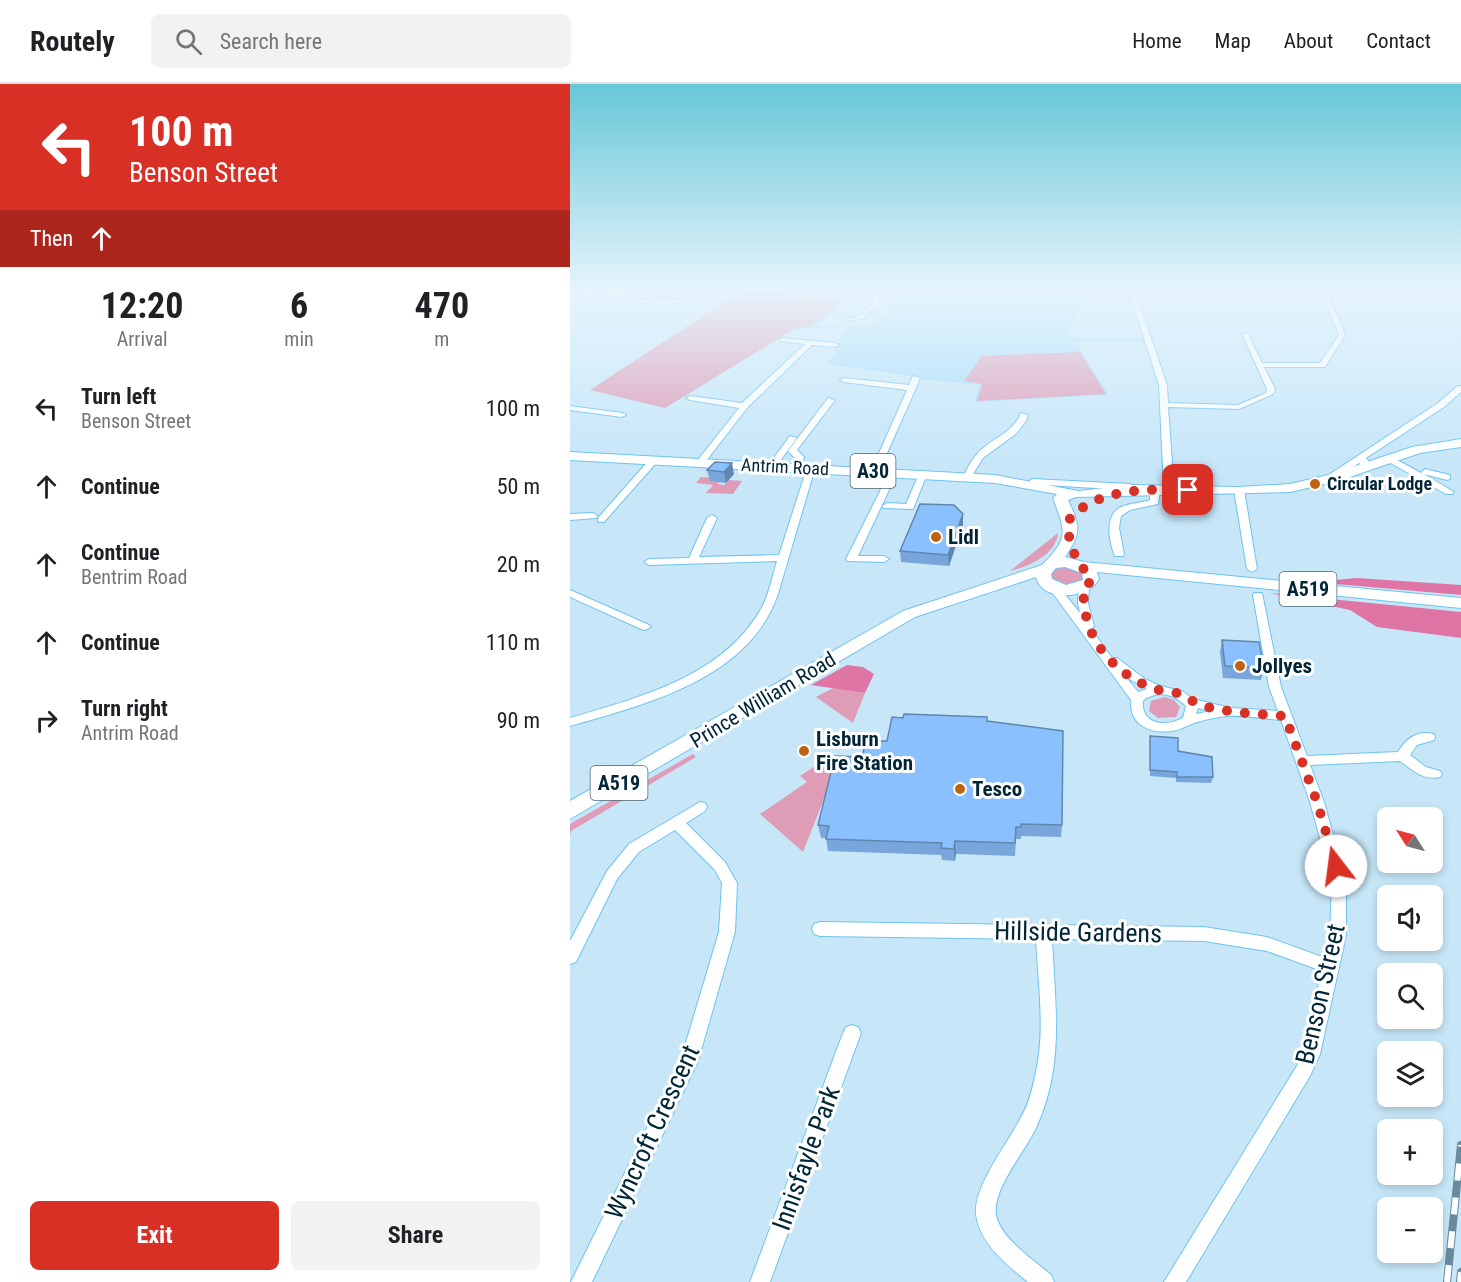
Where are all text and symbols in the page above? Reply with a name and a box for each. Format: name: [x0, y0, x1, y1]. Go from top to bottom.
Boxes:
search box: [151, 14, 571, 68]
text: Routely: [30, 25, 115, 58]
icon: search: [172, 25, 205, 58]
text: Search here: [220, 29, 322, 54]
text: Home: [1132, 29, 1182, 53]
text: Map: [1215, 29, 1251, 53]
text: About: [1284, 29, 1333, 53]
text: Contact: [1366, 29, 1431, 53]
text: 100 m: [129, 107, 234, 156]
icon: left: [30, 108, 108, 186]
text: Benson Street: [129, 157, 278, 189]
icon: ahead: [85, 222, 118, 255]
text: Then: [30, 226, 73, 251]
text: 12:20: [101, 285, 183, 327]
text: 6: [290, 285, 308, 327]
text: 470: [415, 285, 469, 327]
text: Arrival: [117, 327, 168, 351]
text: min: [284, 327, 314, 351]
text: m: [434, 327, 449, 351]
text: Turn left: [81, 384, 156, 409]
icon: left: [30, 392, 63, 425]
text: 100 m: [486, 396, 540, 421]
text: Benson Street: [81, 409, 191, 433]
street label: Antrim Road: [741, 454, 829, 479]
road number: A30: [850, 454, 896, 488]
pin: [1162, 464, 1213, 515]
icon: ahead: [30, 470, 63, 503]
icon: arrive: [1171, 473, 1204, 506]
place label: Circular Lodge: [1327, 473, 1432, 494]
text: Continue: [81, 474, 160, 499]
text: 50 m: [497, 474, 540, 499]
marker: Circular Lodge: [1308, 477, 1322, 491]
place label: Lidl: [948, 525, 979, 549]
marker: Lidl: [929, 530, 943, 544]
text: Continue: [81, 540, 160, 565]
icon: ahead: [30, 548, 63, 581]
text: 20 m: [497, 552, 540, 577]
text: Bentrim Road: [81, 565, 187, 589]
road number: A519: [1280, 572, 1336, 606]
icon: ahead: [30, 626, 63, 659]
text: Continue: [81, 630, 160, 655]
text: 110 m: [486, 630, 540, 655]
street label: Prince William Road: [686, 647, 840, 753]
place label: Jollyes: [1252, 654, 1312, 678]
marker: Jollyes: [1233, 659, 1247, 673]
text: Turn right: [81, 696, 168, 721]
icon: right: [30, 704, 63, 737]
text: 90 m: [497, 708, 540, 733]
text: Antrim Road: [81, 721, 179, 745]
place label: Lisburn Fire Station: [816, 727, 913, 775]
marker: Lisburn Fire Station: [797, 744, 811, 758]
road number: A519: [590, 766, 648, 800]
place label: Tesco: [972, 777, 1022, 801]
marker: Tesco: [953, 782, 967, 796]
north arrow: [1377, 807, 1443, 873]
map controls: [1377, 807, 1443, 1263]
position arrow: [1304, 834, 1368, 898]
button: sound: [1377, 885, 1443, 951]
street label: Hillside Gardens: [994, 916, 1162, 948]
street label: Benson Street: [1289, 921, 1351, 1067]
button: search: [1377, 963, 1443, 1029]
street label: Wyncroft Crescent: [599, 1040, 705, 1224]
button: layers: [1377, 1041, 1443, 1107]
street label: Innisfayle Park: [766, 1082, 846, 1234]
button: +: [1377, 1119, 1443, 1185]
button: −: [1377, 1197, 1443, 1263]
button: Exit: [30, 1201, 279, 1270]
button: Share: [291, 1201, 540, 1270]

